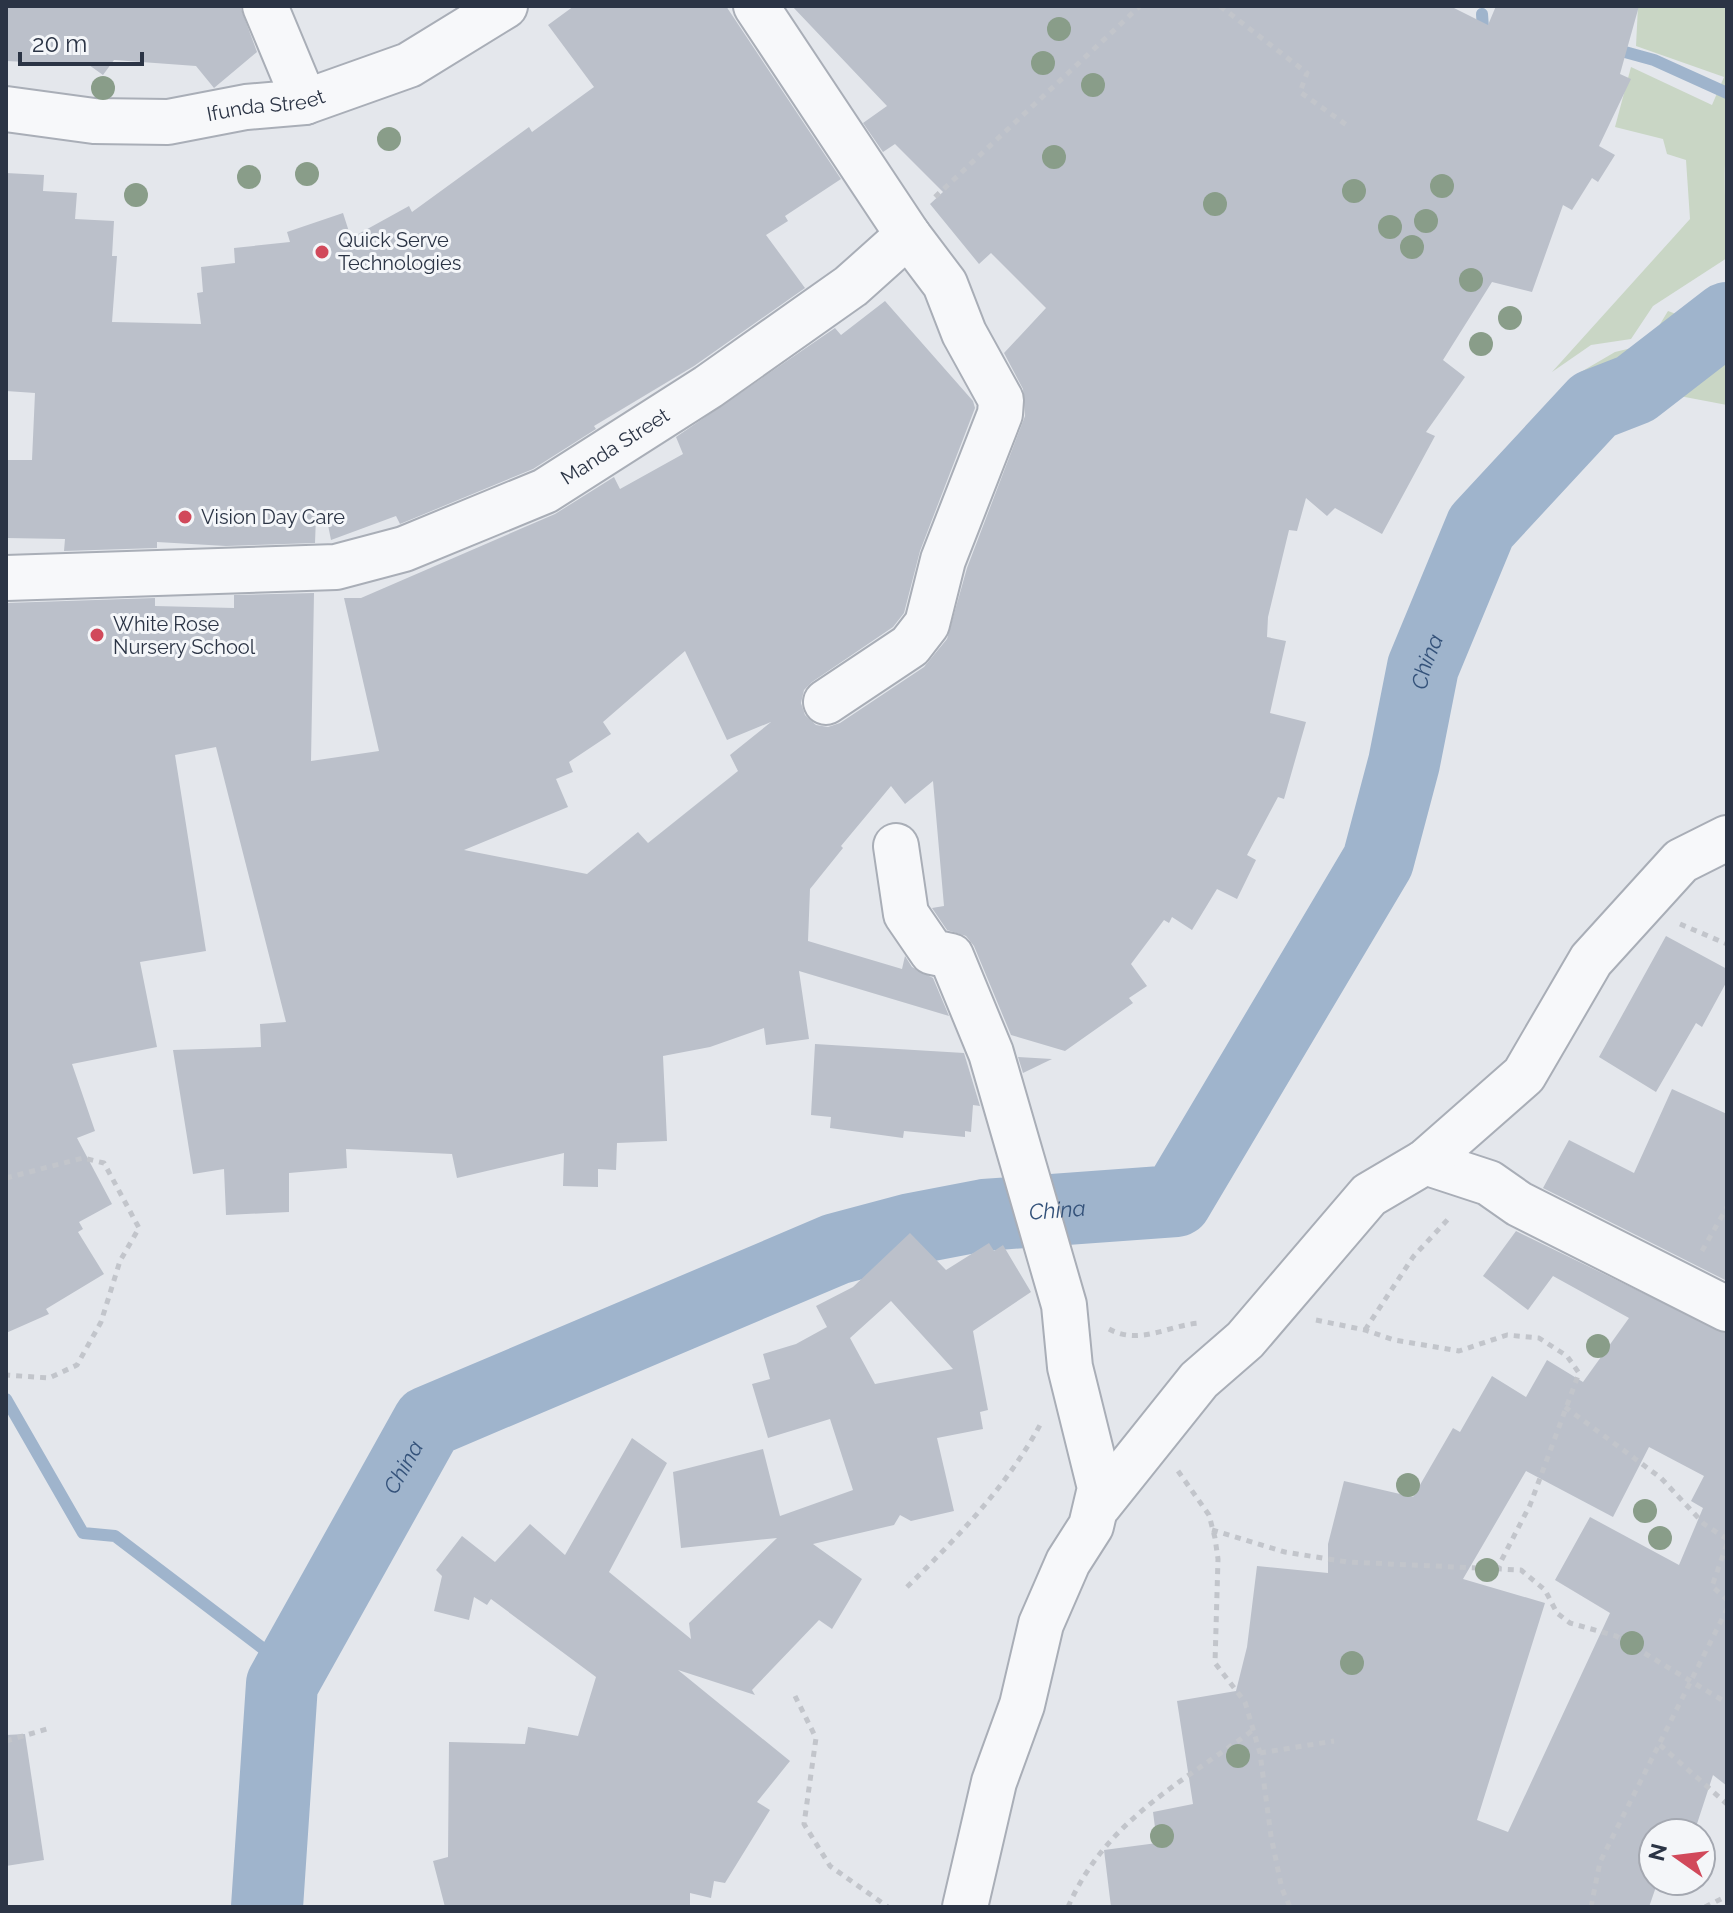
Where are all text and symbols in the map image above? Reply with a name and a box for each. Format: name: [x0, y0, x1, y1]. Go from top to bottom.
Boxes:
scale bar: [20, 16, 142, 66]
text: 20 m: [32, 29, 87, 58]
street label: Ifunda Street: [205, 84, 328, 126]
place label: Quick Serve Technologies: [338, 228, 461, 275]
marker: Quick Serve Technologies: [313, 243, 331, 261]
street label: Manda Street: [556, 403, 674, 490]
place label: Vision Day Care: [201, 505, 345, 529]
marker: Vision Day Care: [176, 508, 194, 526]
place label: White Rose Nursery School: [113, 612, 256, 659]
marker: White Rose Nursery School: [88, 626, 106, 644]
water label: China: [1406, 630, 1448, 691]
water label: China: [1028, 1195, 1087, 1225]
water label: China: [378, 1436, 428, 1498]
north arrow: [1637, 1817, 1717, 1897]
text: N: [1643, 1841, 1672, 1863]

